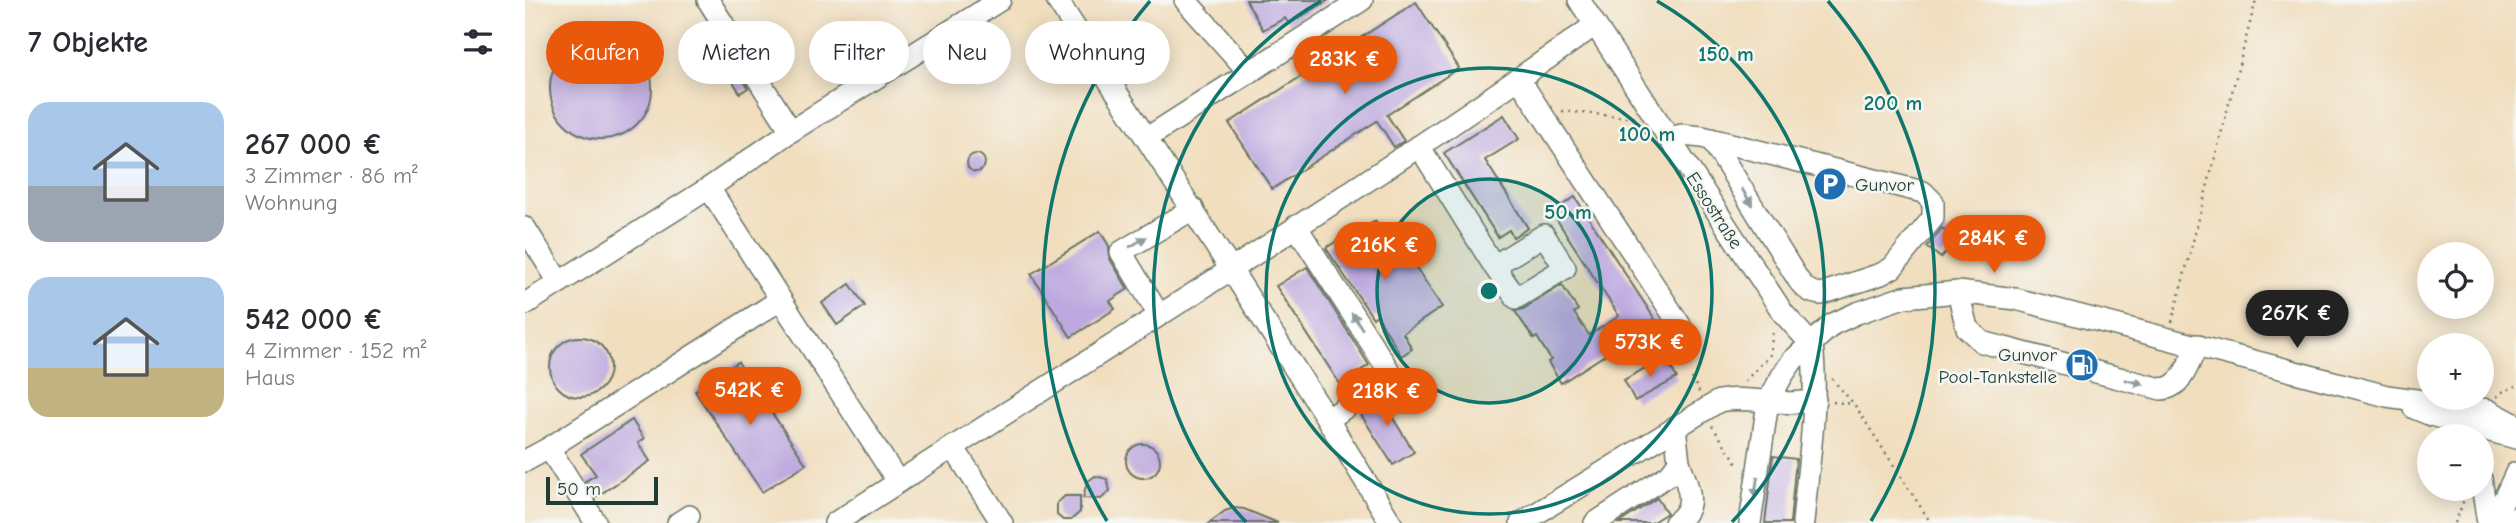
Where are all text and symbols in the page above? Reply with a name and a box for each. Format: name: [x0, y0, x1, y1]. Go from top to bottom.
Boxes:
chip: Kaufen: [546, 21, 664, 84]
chip: Mieten: [678, 21, 795, 84]
chip: Filter: [809, 21, 909, 84]
chip: Neu: [923, 21, 1011, 84]
chip: Wohnung: [1025, 21, 1170, 84]
icon: filters: [459, 23, 497, 61]
text: 7 Objekte: [28, 25, 148, 60]
pin: 283K €: [1288, 36, 1402, 96]
text: 150 m: [1698, 42, 1754, 66]
text: 283K €: [1309, 45, 1381, 72]
text: 200 m: [1864, 91, 1922, 115]
text: 100 m: [1619, 122, 1675, 146]
text: 267 000 €: [245, 127, 383, 162]
icon: home: [84, 130, 168, 214]
text: 3 Zimmer · 86 m²: [245, 162, 418, 189]
parking icon: Gunvor: [1811, 165, 1849, 203]
street label: Essostraße: [1681, 168, 1747, 253]
place label: Gunvor: [1855, 174, 1914, 196]
one-way arrow: [1741, 188, 1753, 207]
text: Wohnung: [245, 189, 338, 216]
text: 50 m: [1544, 200, 1592, 224]
pin: 284K €: [1937, 216, 2051, 275]
pin: 216K €: [1328, 222, 1442, 282]
text: 284K €: [1958, 224, 2030, 251]
text: 216K €: [1350, 231, 1420, 258]
one-way arrow: [1128, 236, 1147, 248]
map controls: [2417, 242, 2494, 501]
button: locate: [2417, 242, 2494, 319]
centre of rings: [1477, 279, 1501, 303]
pin: 267K €: [2240, 290, 2354, 350]
text: 267K €: [2262, 299, 2332, 326]
text: 542 000 €: [245, 302, 383, 337]
icon: home: [84, 305, 168, 389]
one-way arrow: [1351, 311, 1364, 330]
pin: 573K €: [1593, 320, 1707, 379]
text: 573K €: [1615, 328, 1685, 355]
button: +: [2417, 333, 2494, 410]
text: 4 Zimmer · 152 m²: [245, 337, 427, 364]
place label: Gunvor Pool-Tankstelle: [1939, 344, 2057, 388]
fuel station icon: Gunvor Pool-Tankstelle: [2063, 346, 2101, 384]
text: Haus: [245, 364, 295, 391]
pin: 542K €: [693, 368, 807, 427]
pin: 218K €: [1330, 368, 1444, 428]
text: 542K €: [714, 376, 786, 403]
text: 218K €: [1352, 377, 1422, 404]
one-way arrow: [2123, 377, 2145, 388]
button: −: [2417, 424, 2494, 501]
scale bar: [546, 474, 658, 506]
one-way arrow: [1750, 476, 1761, 498]
text: 50 m: [557, 478, 601, 500]

